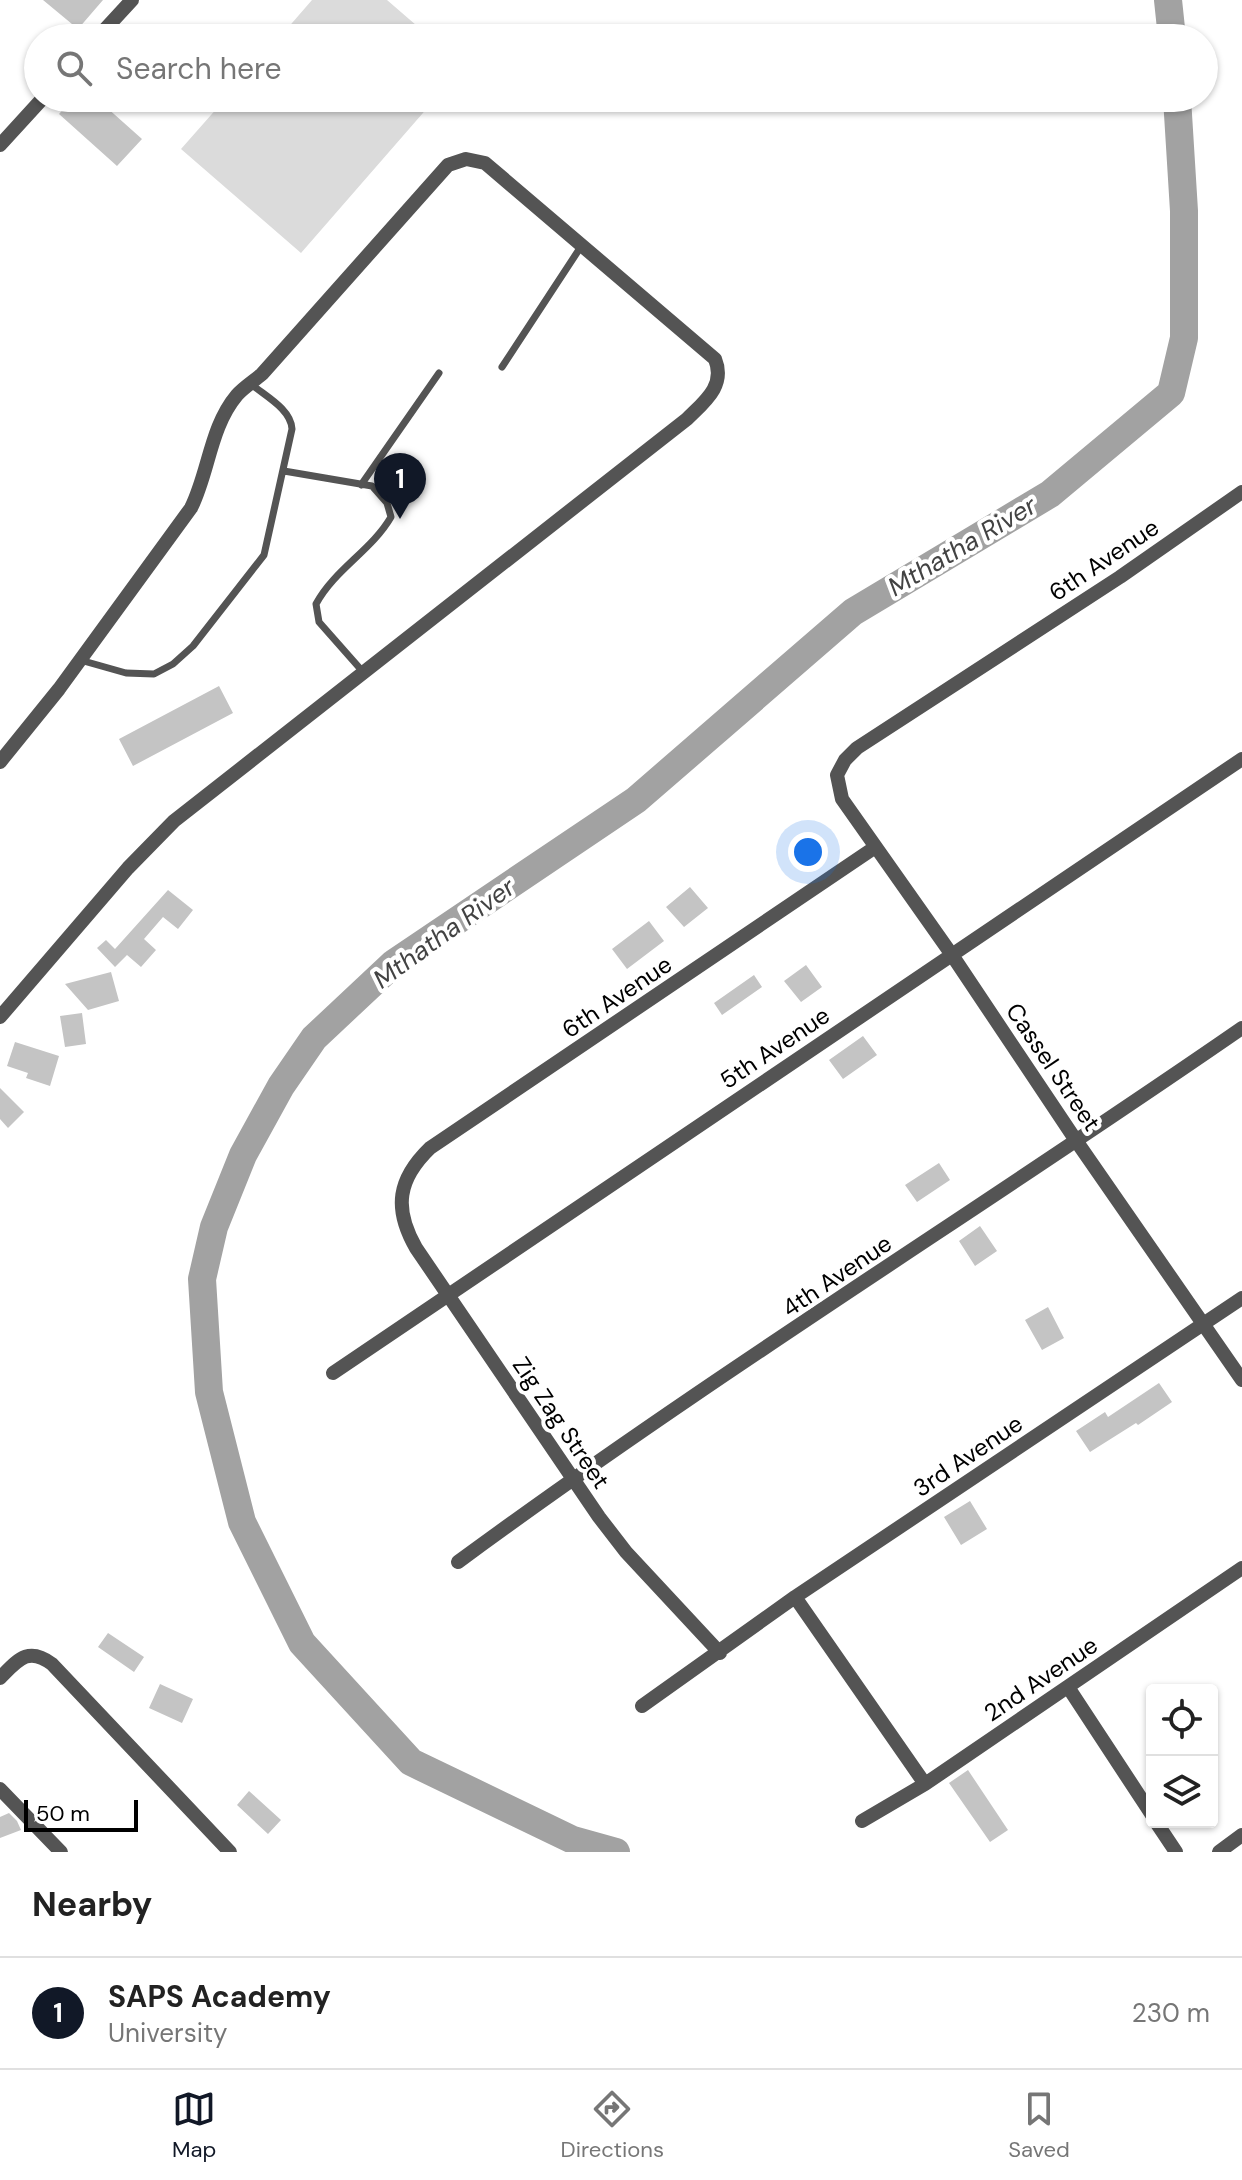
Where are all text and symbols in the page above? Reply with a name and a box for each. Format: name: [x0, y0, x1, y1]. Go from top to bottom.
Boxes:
search box: [24, 24, 1218, 112]
icon: search: [52, 46, 96, 90]
text: Search here: [116, 49, 282, 88]
pin: 1: [374, 453, 426, 519]
water label: Mthatha River: [881, 488, 1044, 604]
street label: 6th Avenue: [1043, 511, 1165, 608]
your location: [788, 832, 828, 872]
water label: Mthatha River: [366, 869, 523, 996]
street label: 6th Avenue: [556, 948, 678, 1045]
street label: Cassel Street: [999, 997, 1108, 1137]
street label: 5th Avenue: [714, 1000, 836, 1096]
street label: 4th Avenue: [776, 1228, 898, 1324]
street label: Zig Zag Street: [506, 1351, 617, 1495]
street label: 3rd Avenue: [907, 1408, 1028, 1504]
street label: 2nd Avenue: [978, 1629, 1104, 1728]
map controls: [1146, 1684, 1218, 1828]
button: locate: [1146, 1684, 1218, 1756]
button: layers: [1146, 1756, 1218, 1828]
scale bar: [24, 1796, 138, 1832]
text: 50 m: [36, 1799, 90, 1828]
text: Nearby: [32, 1882, 152, 1927]
text: SAPS Academy: [108, 1977, 331, 2016]
text: 1: [53, 1996, 63, 2030]
text: 230 m: [1132, 1996, 1210, 2030]
text: University: [108, 2016, 228, 2050]
tab: Map: [172, 2087, 216, 2164]
tab: Directions: [561, 2087, 664, 2164]
tab: Saved: [1008, 2087, 1070, 2164]

